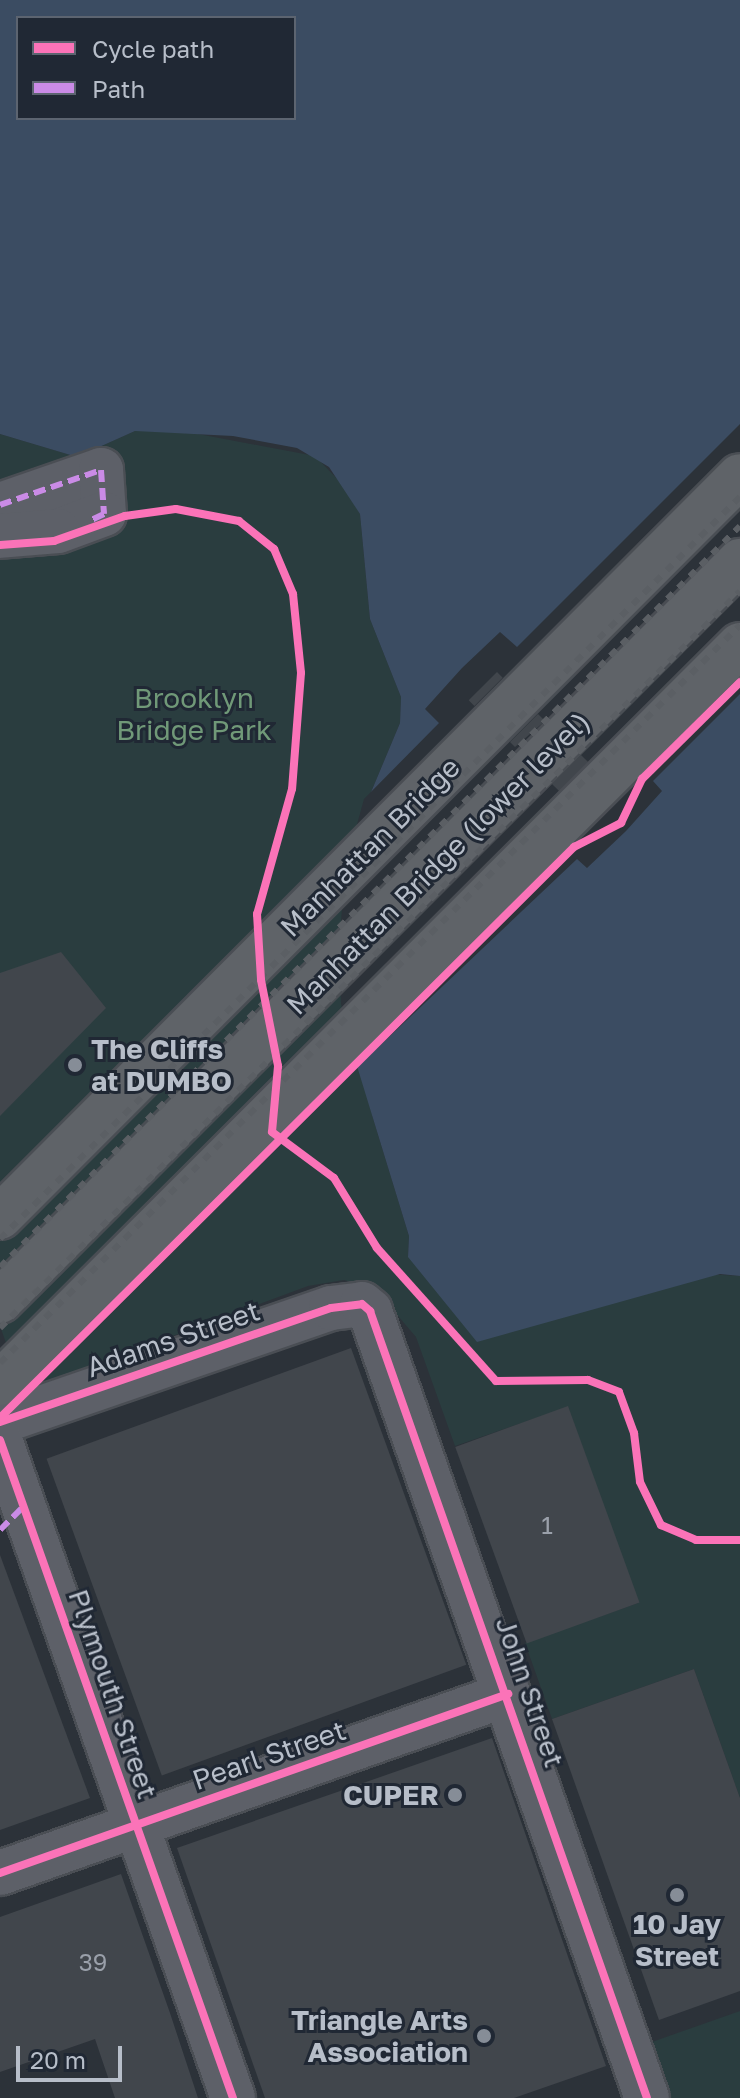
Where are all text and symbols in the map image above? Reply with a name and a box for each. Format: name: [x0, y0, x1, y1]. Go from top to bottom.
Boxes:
legend: [16, 16, 296, 120]
text: Cycle path: [92, 34, 214, 63]
text: Path: [92, 74, 145, 103]
park label: Brooklyn Bridge Park: [116, 681, 272, 747]
street label: Manhattan Bridge (lower level): [280, 705, 596, 1021]
street label: Manhattan Bridge: [273, 750, 467, 944]
place label: The Cliffs at DUMBO: [91, 1032, 232, 1098]
marker: The Cliffs at DUMBO: [66, 1056, 84, 1074]
street label: Adams Street: [82, 1294, 264, 1384]
house number: 1: [541, 1511, 553, 1539]
street label: Plymouth Street: [61, 1585, 165, 1803]
street label: John Street: [489, 1612, 571, 1772]
street label: Pearl Street: [188, 1713, 350, 1797]
place label: CUPER: [343, 1778, 439, 1812]
marker: CUPER: [446, 1786, 464, 1804]
marker: 10 Jay Street: [668, 1886, 686, 1904]
place label: 10 Jay Street: [633, 1907, 721, 1973]
house number: 39: [79, 1948, 107, 1976]
place label: Triangle Arts Association: [291, 2003, 468, 2069]
marker: Triangle Arts Association: [475, 2027, 493, 2045]
scale bar: [20, 2030, 126, 2080]
text: 20 m: [30, 2045, 86, 2074]

